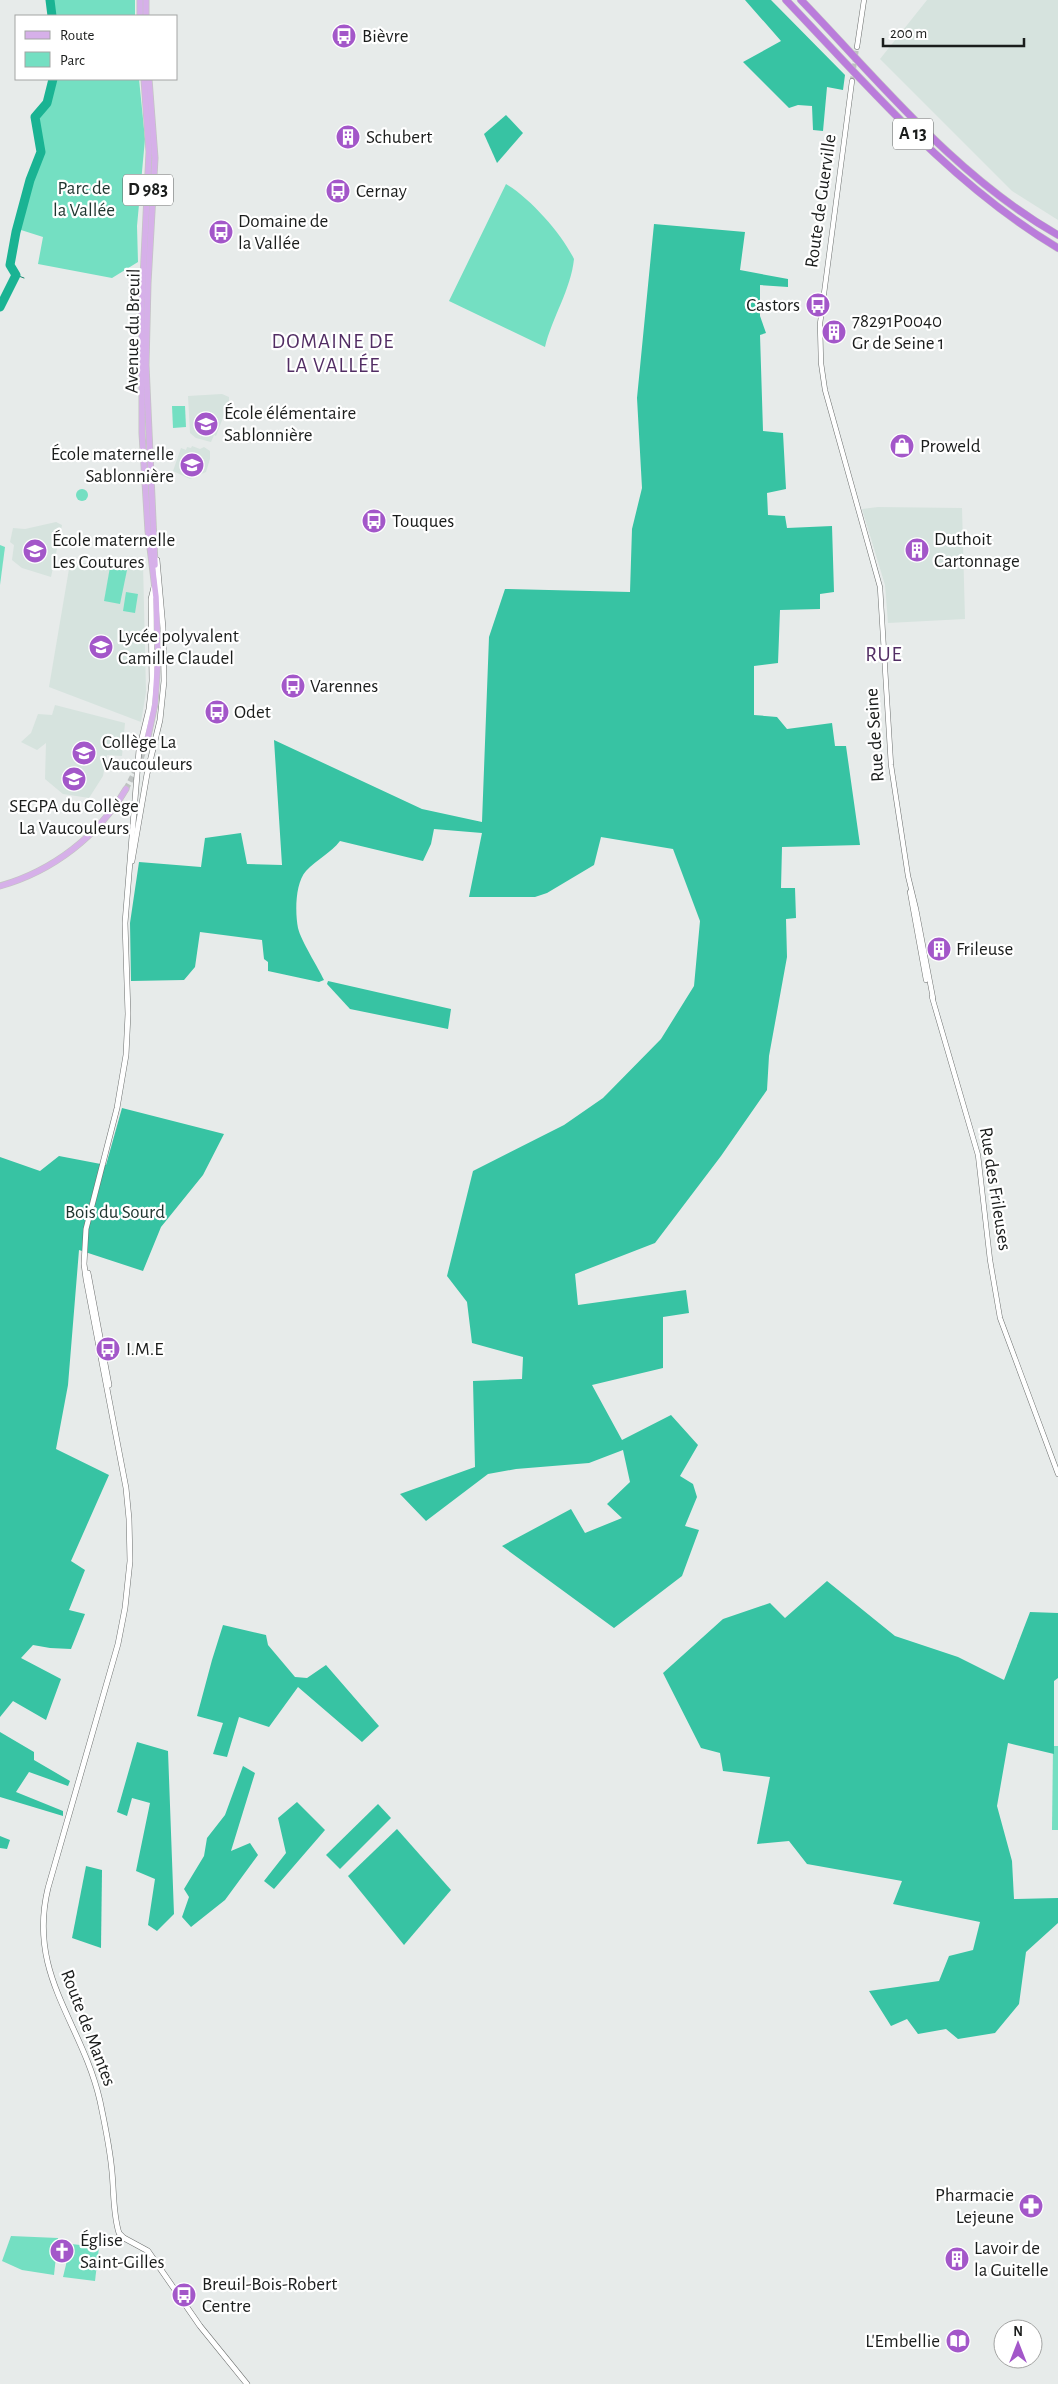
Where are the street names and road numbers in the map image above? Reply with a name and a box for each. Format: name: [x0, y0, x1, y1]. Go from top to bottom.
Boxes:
road number: A 13: [893, 118, 933, 150]
street label: Route de Guerville: [802, 133, 840, 269]
road number: D 983: [123, 174, 173, 206]
street label: Avenue du Breuil: [122, 268, 144, 394]
street label: Rue de Seine: [862, 687, 888, 783]
street label: Rue des Frileuses: [976, 1126, 1014, 1252]
street label: Route de Mantes: [57, 1967, 119, 2089]

